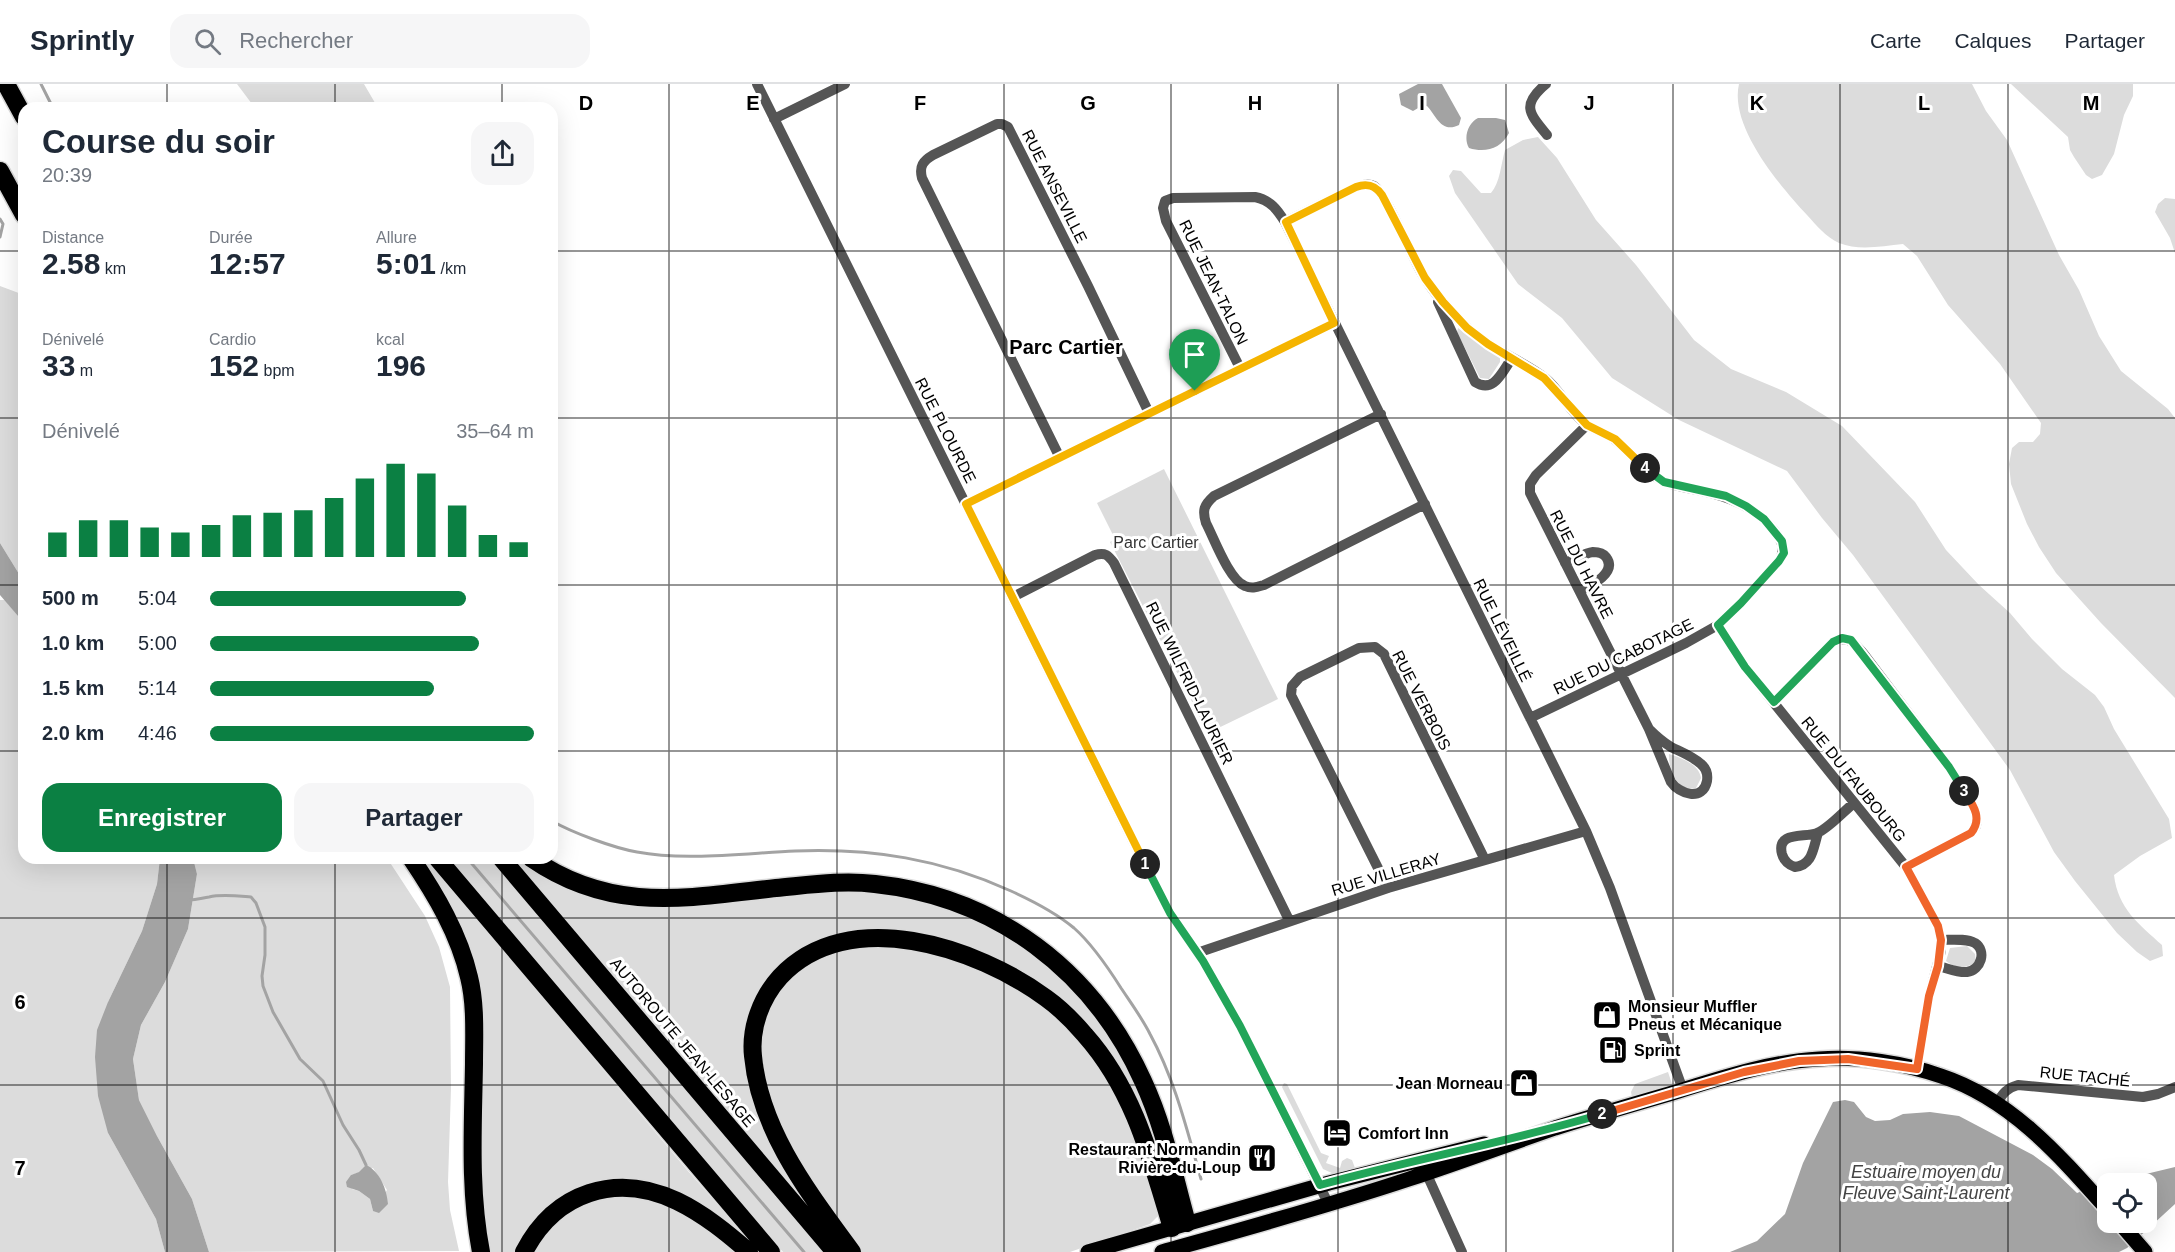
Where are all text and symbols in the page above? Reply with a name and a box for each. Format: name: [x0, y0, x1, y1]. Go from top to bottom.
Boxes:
search box: [170, 14, 590, 68]
text: Sprintly: [30, 25, 134, 56]
icon: search: [191, 25, 224, 58]
text: Rechercher: [239, 28, 353, 53]
text: Carte: [1870, 29, 1921, 52]
text: Calques: [1954, 29, 2031, 52]
text: Partager: [2064, 29, 2145, 52]
text: D: [579, 92, 593, 114]
text: E: [746, 92, 760, 114]
text: F: [914, 92, 926, 114]
text: G: [1080, 92, 1096, 114]
text: H: [1248, 92, 1262, 114]
text: I: [1419, 92, 1425, 114]
text: J: [1583, 92, 1595, 114]
text: K: [1750, 92, 1765, 114]
text: L: [1918, 92, 1930, 114]
text: M: [2083, 92, 2099, 114]
button: share: [471, 122, 534, 185]
text: Course du soir: [42, 123, 275, 160]
street label: RUE ANSEVILLE: [1019, 127, 1090, 246]
text: 20:39: [42, 164, 92, 186]
street label: RUE JEAN-TALON: [1176, 217, 1251, 347]
text: Distance: [42, 229, 104, 246]
text: Durée: [209, 229, 253, 246]
text: Allure: [376, 229, 417, 246]
text: 2.58: [42, 247, 100, 280]
text: 12:57: [209, 247, 286, 280]
text: 5:01: [376, 247, 436, 280]
text: km: [100, 260, 126, 277]
text: /km: [436, 260, 466, 277]
pin: [1169, 329, 1220, 391]
text: Dénivelé: [42, 331, 104, 348]
text: Cardio: [209, 331, 256, 348]
text: kcal: [376, 331, 404, 348]
district label: Parc Cartier: [1009, 336, 1123, 358]
icon: arrive: [1178, 338, 1211, 371]
text: 33: [42, 349, 75, 382]
text: 152: [209, 349, 259, 382]
text: 196: [376, 349, 426, 382]
text: m: [75, 362, 93, 379]
text: bpm: [259, 362, 295, 379]
street label: RUE PLOURDE: [912, 375, 979, 486]
text: Dénivelé: [42, 420, 120, 442]
text: 35–64 m: [456, 420, 534, 442]
pin: 4: [1630, 453, 1660, 483]
text: 4: [1641, 459, 1649, 476]
street label: RUE DU HAVRE: [1547, 507, 1616, 621]
park label: Parc Cartier: [1113, 534, 1199, 551]
street label: RUE LÉVEILLÉ: [1470, 576, 1536, 684]
text: 500 m: [42, 587, 99, 609]
text: 5:04: [138, 587, 177, 609]
street label: RUE WILFRID-LAURIER: [1143, 599, 1236, 767]
street label: RUE DU CABOTAGE: [1551, 615, 1696, 698]
text: 1.0 km: [42, 632, 104, 654]
text: 5:00: [138, 632, 177, 654]
street label: RUE VERBOIS: [1389, 648, 1454, 753]
text: 1.5 km: [42, 677, 104, 699]
text: 5:14: [138, 677, 177, 699]
street label: RUE DU FAUBOURG: [1798, 714, 1909, 845]
text: 2.0 km: [42, 722, 104, 744]
text: 4:46: [138, 722, 177, 744]
pin: 3: [1949, 776, 1979, 806]
text: 3: [1960, 782, 1968, 799]
button: Enregistrer: [42, 783, 282, 852]
button: Partager: [294, 783, 534, 852]
pin: 1: [1130, 849, 1160, 879]
street label: RUE VILLERAY: [1329, 850, 1443, 899]
text: 1: [1141, 855, 1149, 872]
street label: AUTOROUTE JEAN-LESAGE: [607, 955, 758, 1130]
text: 6: [14, 991, 26, 1013]
place label: Monsieur Muffler Pneus et Mécanique: [1628, 998, 1782, 1033]
shop icon: Monsieur Muffler Pneus et Mécanique: [1591, 999, 1623, 1031]
fuel station icon: Sprint: [1597, 1034, 1629, 1066]
place label: Sprint: [1634, 1042, 1681, 1059]
street label: RUE TACHÉ: [2039, 1062, 2131, 1090]
shop icon: Jean Morneau: [1508, 1067, 1540, 1099]
place label: Jean Morneau: [1395, 1075, 1503, 1092]
pin: 2: [1587, 1099, 1617, 1129]
text: 2: [1598, 1105, 1606, 1122]
hotel icon: Comfort Inn: [1321, 1117, 1353, 1149]
place label: Comfort Inn: [1358, 1125, 1449, 1142]
place label: Restaurant Normandin Rivière-du-Loup: [1069, 1141, 1241, 1176]
restaurant icon: Restaurant Normandin Rivière-du-Loup: [1246, 1142, 1278, 1174]
text: 7: [14, 1157, 26, 1179]
water label: Estuaire moyen du Fleuve Saint-Laurent: [1842, 1162, 2011, 1203]
map controls: [2097, 1173, 2157, 1233]
button: locate: [2097, 1173, 2157, 1233]

